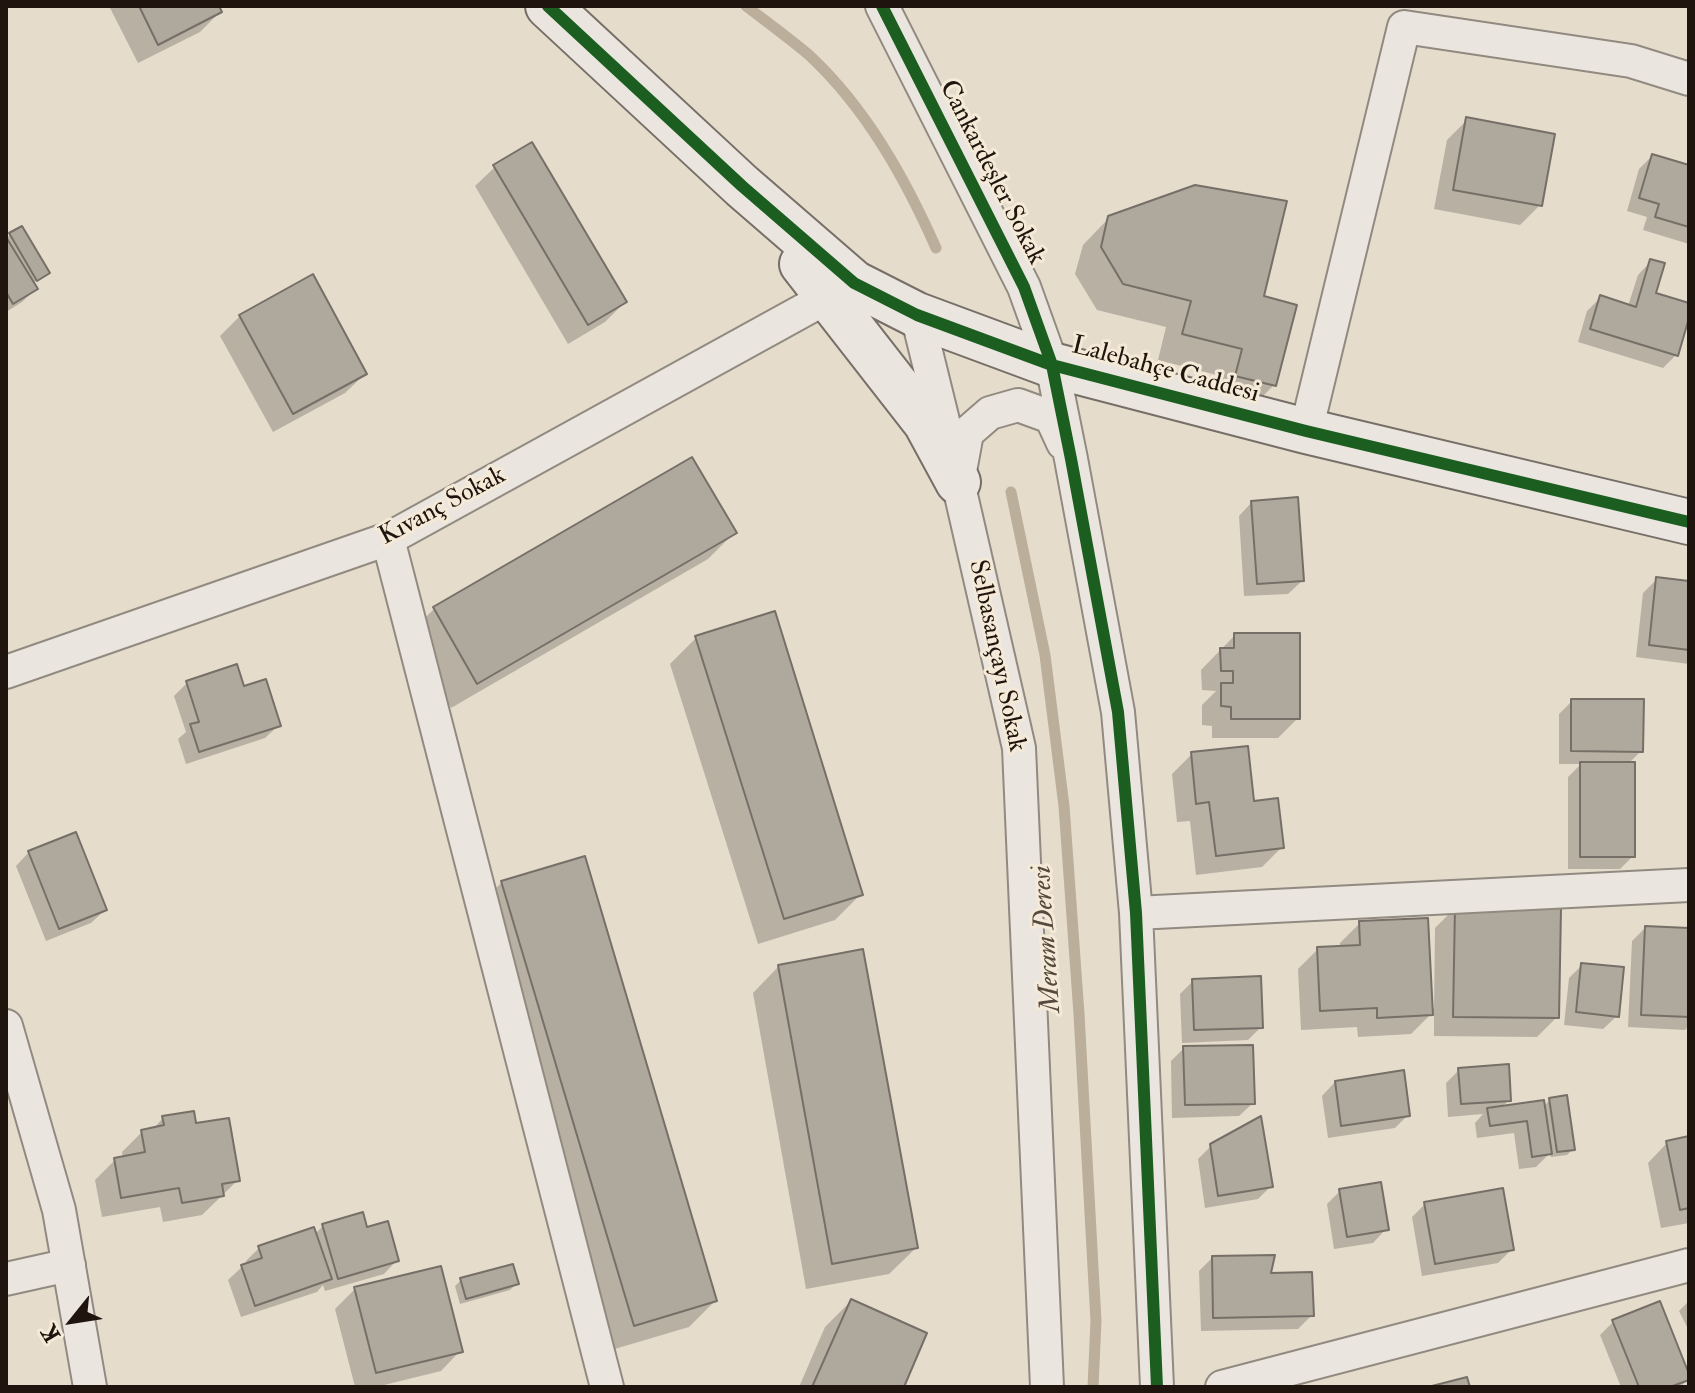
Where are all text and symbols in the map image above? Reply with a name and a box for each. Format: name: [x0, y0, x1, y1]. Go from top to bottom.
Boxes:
street label: Cankardeşler Sokak: [931, 76, 1051, 270]
street label: Lalebahçe Caddesi: [1068, 331, 1262, 411]
street label: Kıvanç Sokak: [375, 461, 511, 553]
street label: Selbasançayı Sokak: [960, 557, 1032, 755]
water label: Meram Deresi: [1026, 864, 1070, 1014]
north arrow: [32, 1281, 112, 1361]
text: K: [35, 1319, 67, 1347]

